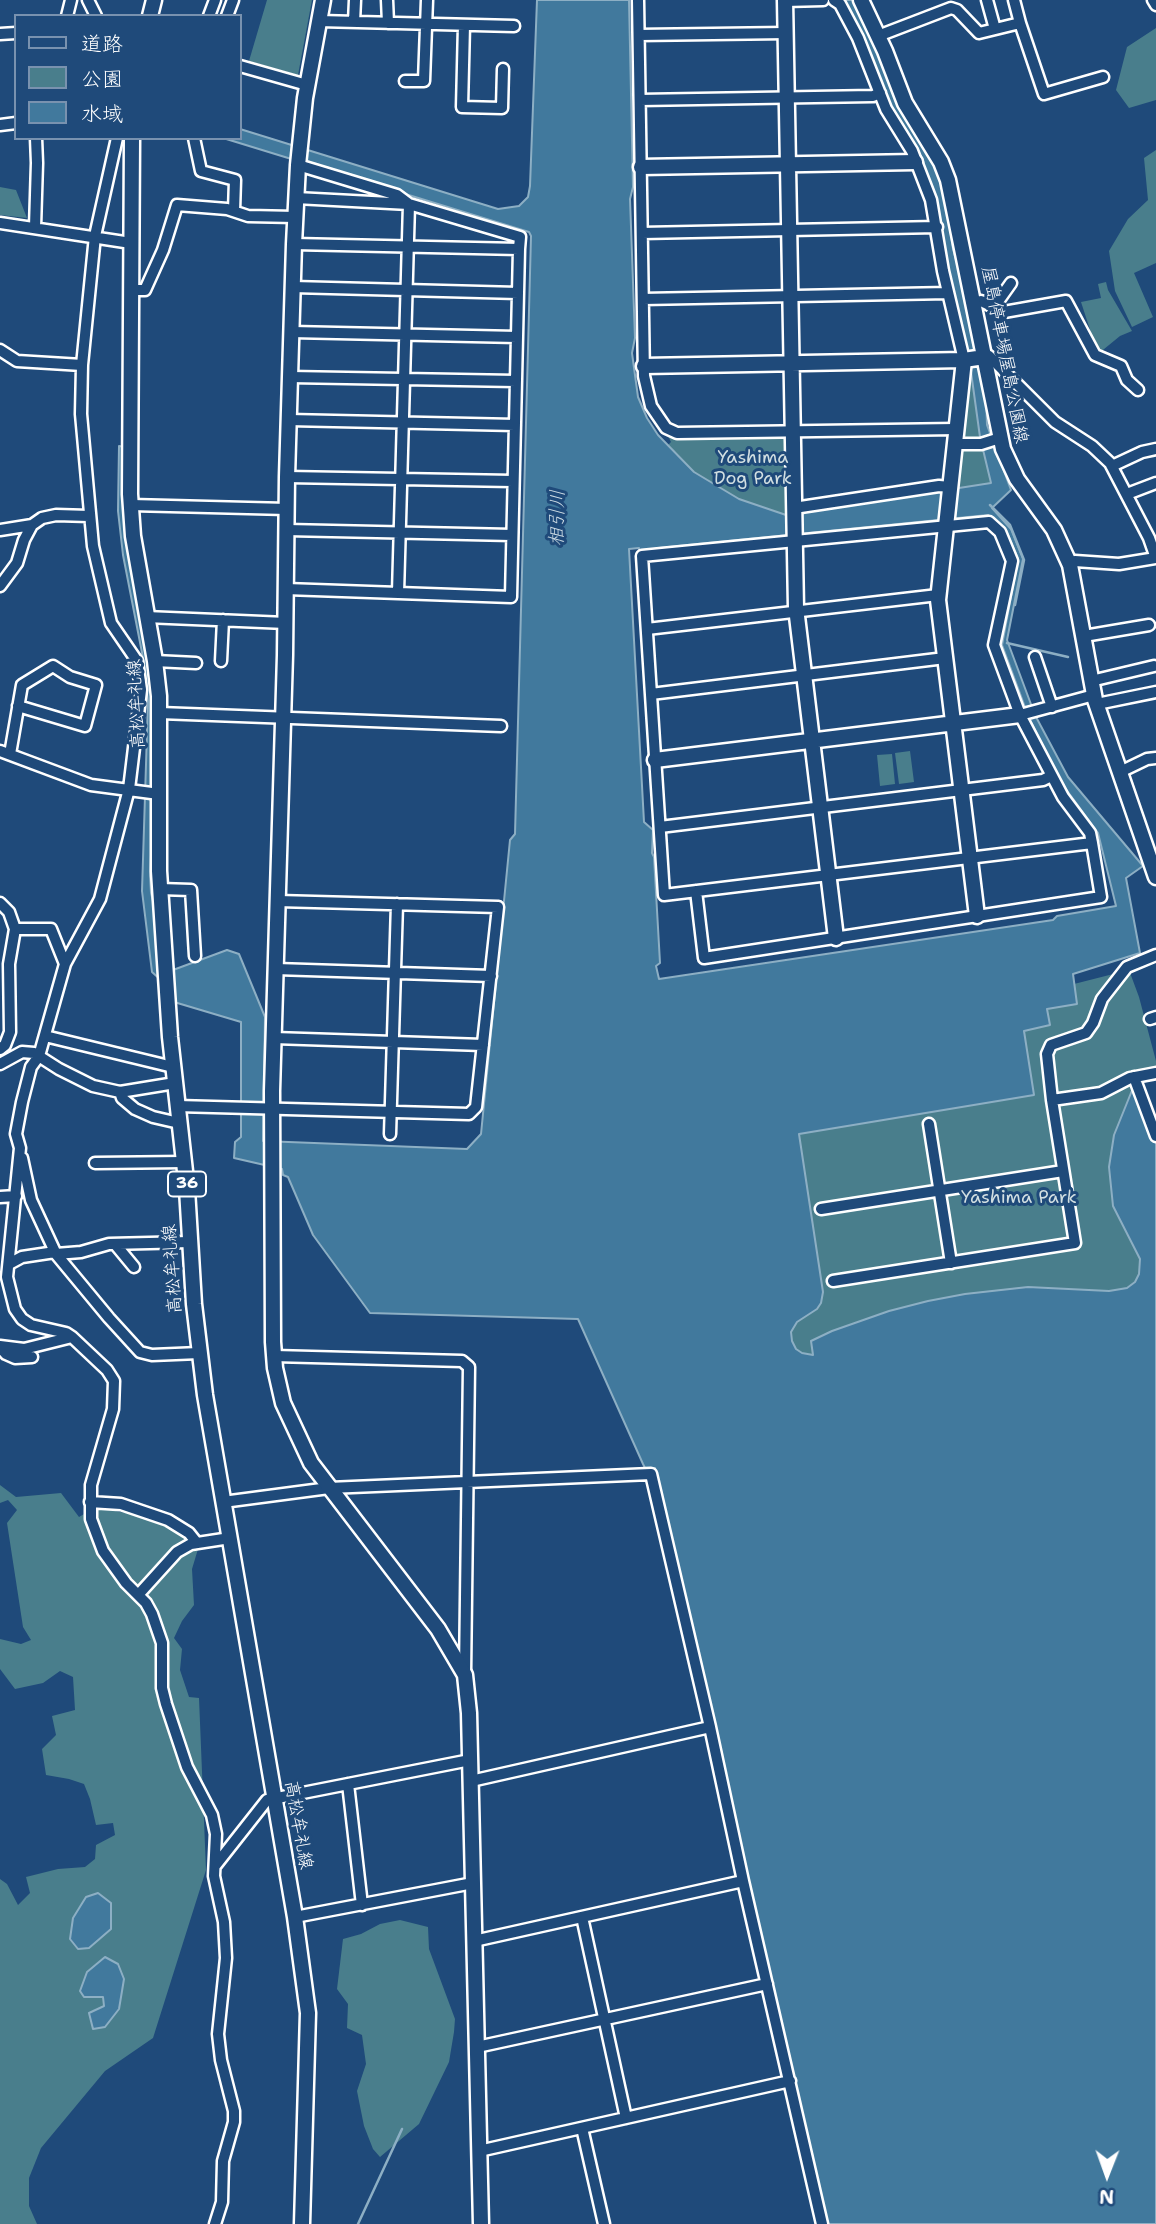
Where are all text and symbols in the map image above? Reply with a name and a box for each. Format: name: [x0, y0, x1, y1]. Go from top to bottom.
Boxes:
legend: [14, 14, 242, 140]
text: 道路: [81, 30, 123, 58]
text: 公園: [81, 65, 123, 93]
text: 水域: [81, 100, 123, 128]
street label: 屋島停車場屋島公園線: [976, 265, 1032, 445]
park label: Yashima Dog Park: [714, 447, 792, 490]
water label: 相引川: [546, 489, 570, 547]
street label: 高松牟礼線: [124, 658, 150, 750]
road number: 36: [168, 1172, 206, 1196]
park label: Yashima Park: [961, 1187, 1077, 1209]
street label: 高松牟礼線: [159, 1223, 187, 1315]
street label: 高松牟礼線: [280, 1779, 316, 1871]
north arrow: [1072, 2140, 1142, 2210]
text: N: [1099, 2184, 1114, 2209]

